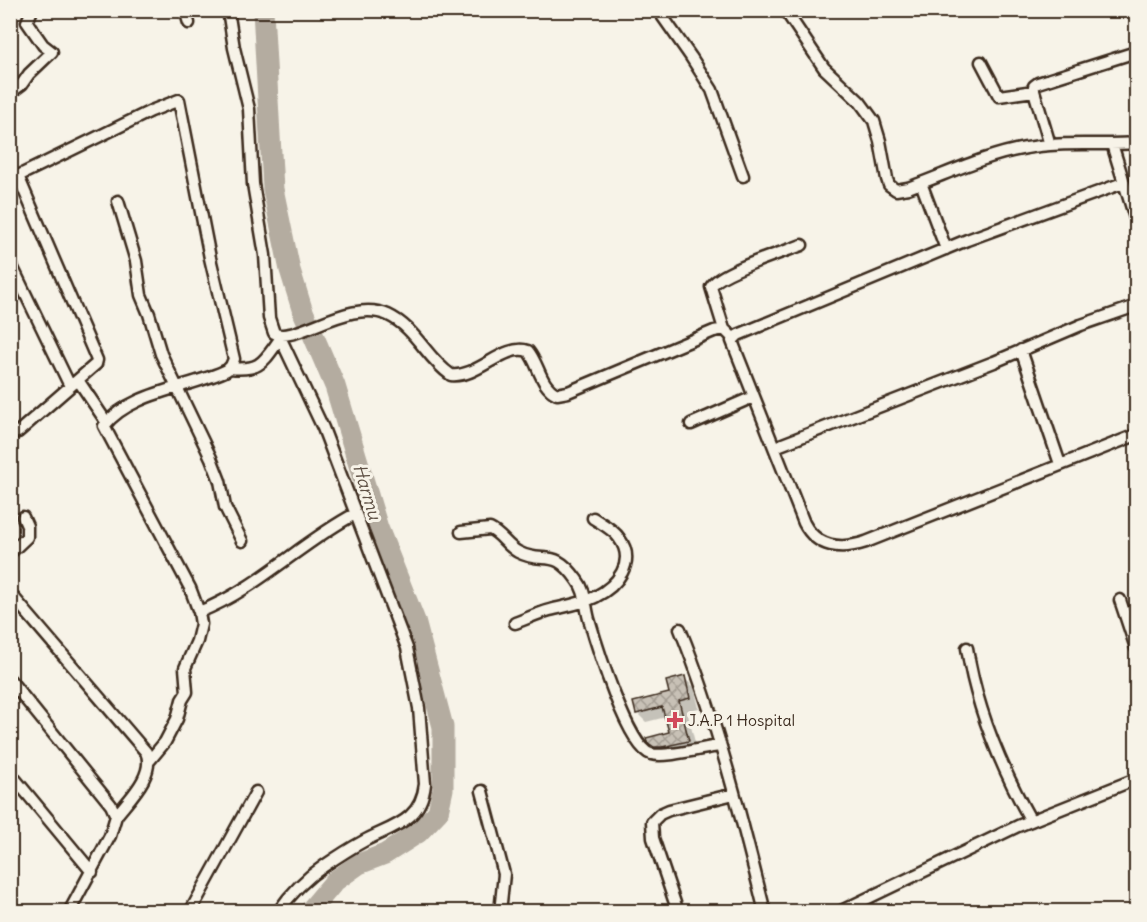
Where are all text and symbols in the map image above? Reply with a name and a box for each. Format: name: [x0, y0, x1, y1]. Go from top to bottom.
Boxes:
water label: Harmu: [348, 461, 387, 524]
place label: J.A.P 1 Hospital: [688, 710, 795, 730]
marker: J.A.P 1 Hospital: [666, 711, 684, 729]

